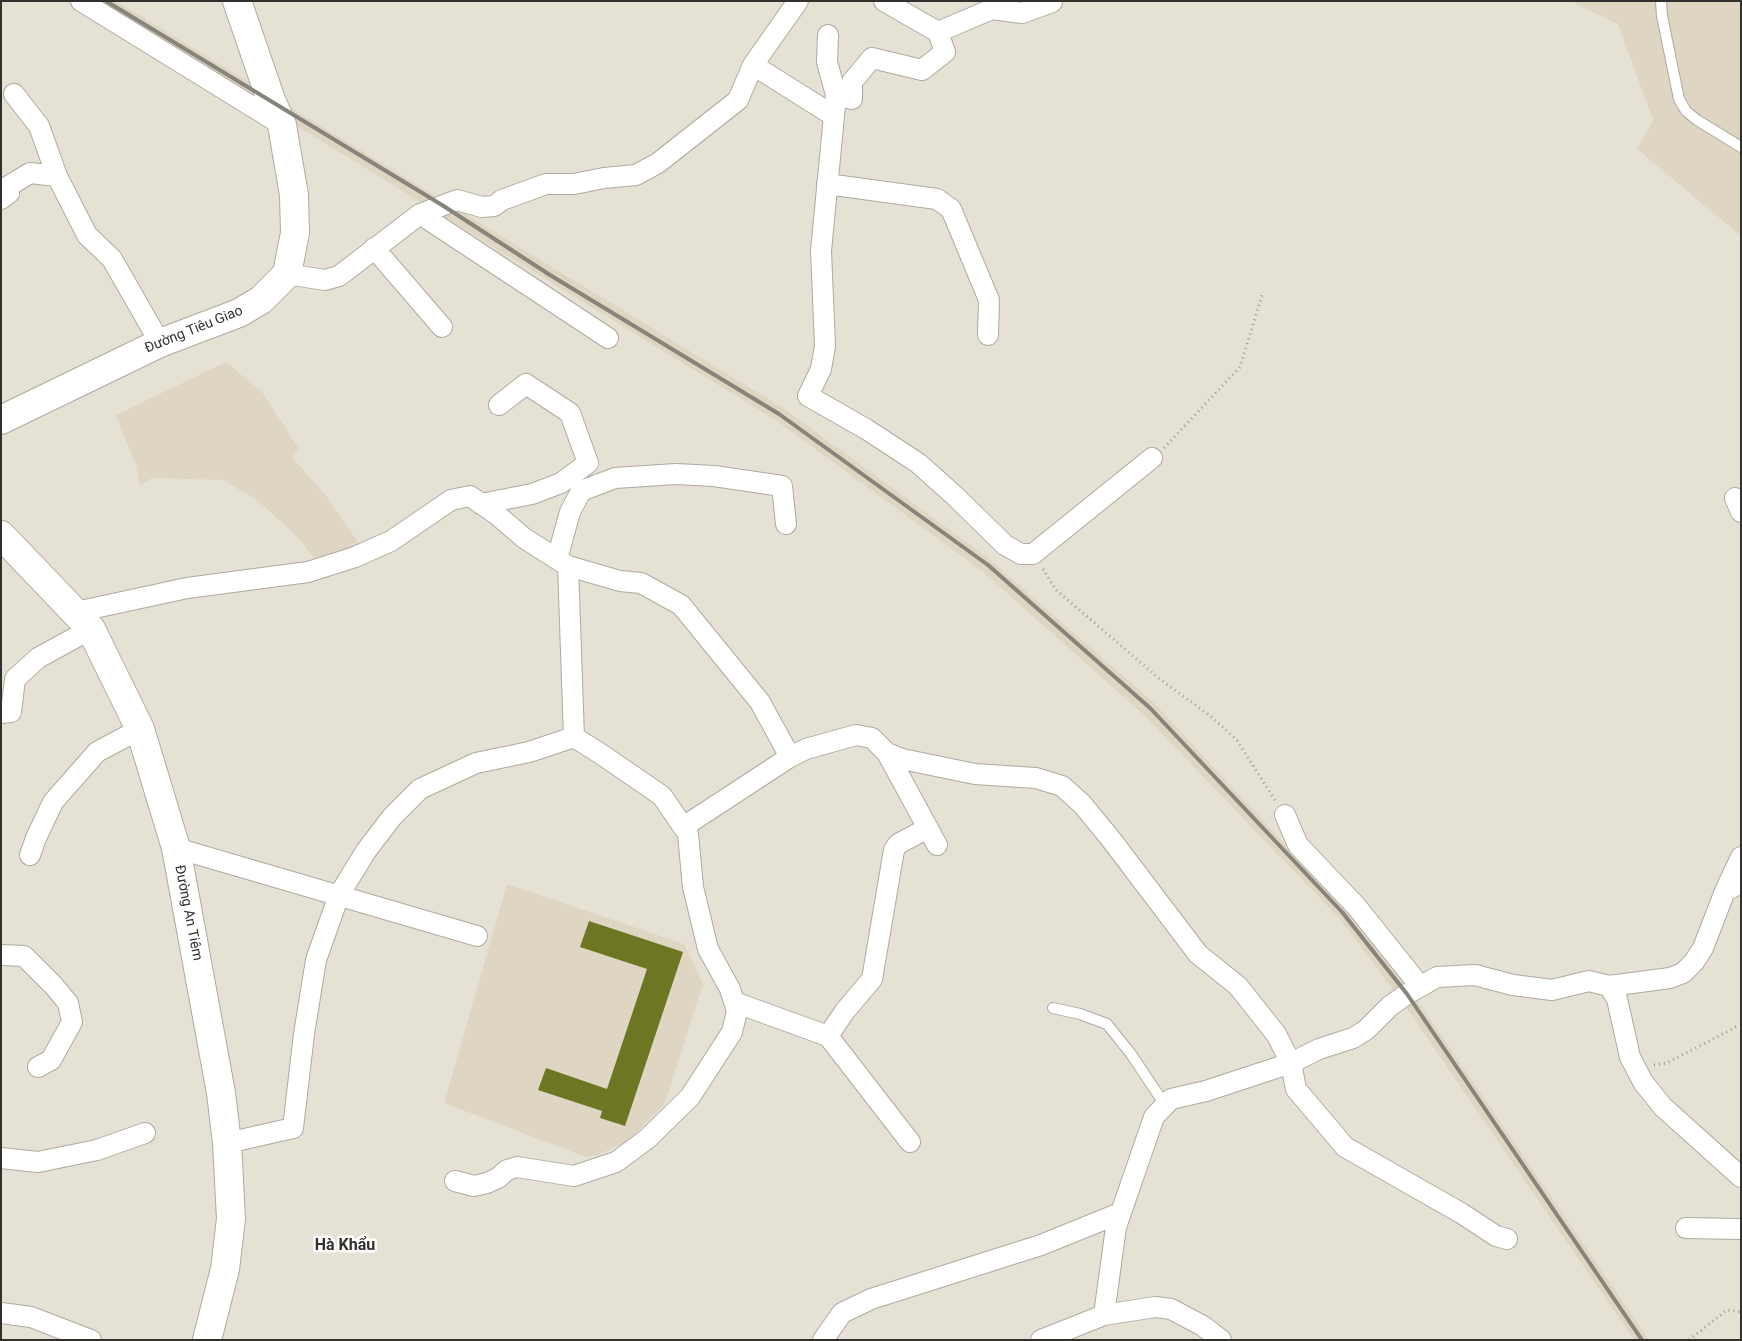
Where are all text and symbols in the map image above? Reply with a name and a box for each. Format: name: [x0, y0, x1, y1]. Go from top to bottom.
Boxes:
street label: Đường Tiêu Giao: [143, 303, 245, 357]
street label: Đường An Tiêm: [171, 864, 205, 962]
district label: Hà Khẩu: [315, 1236, 375, 1256]

